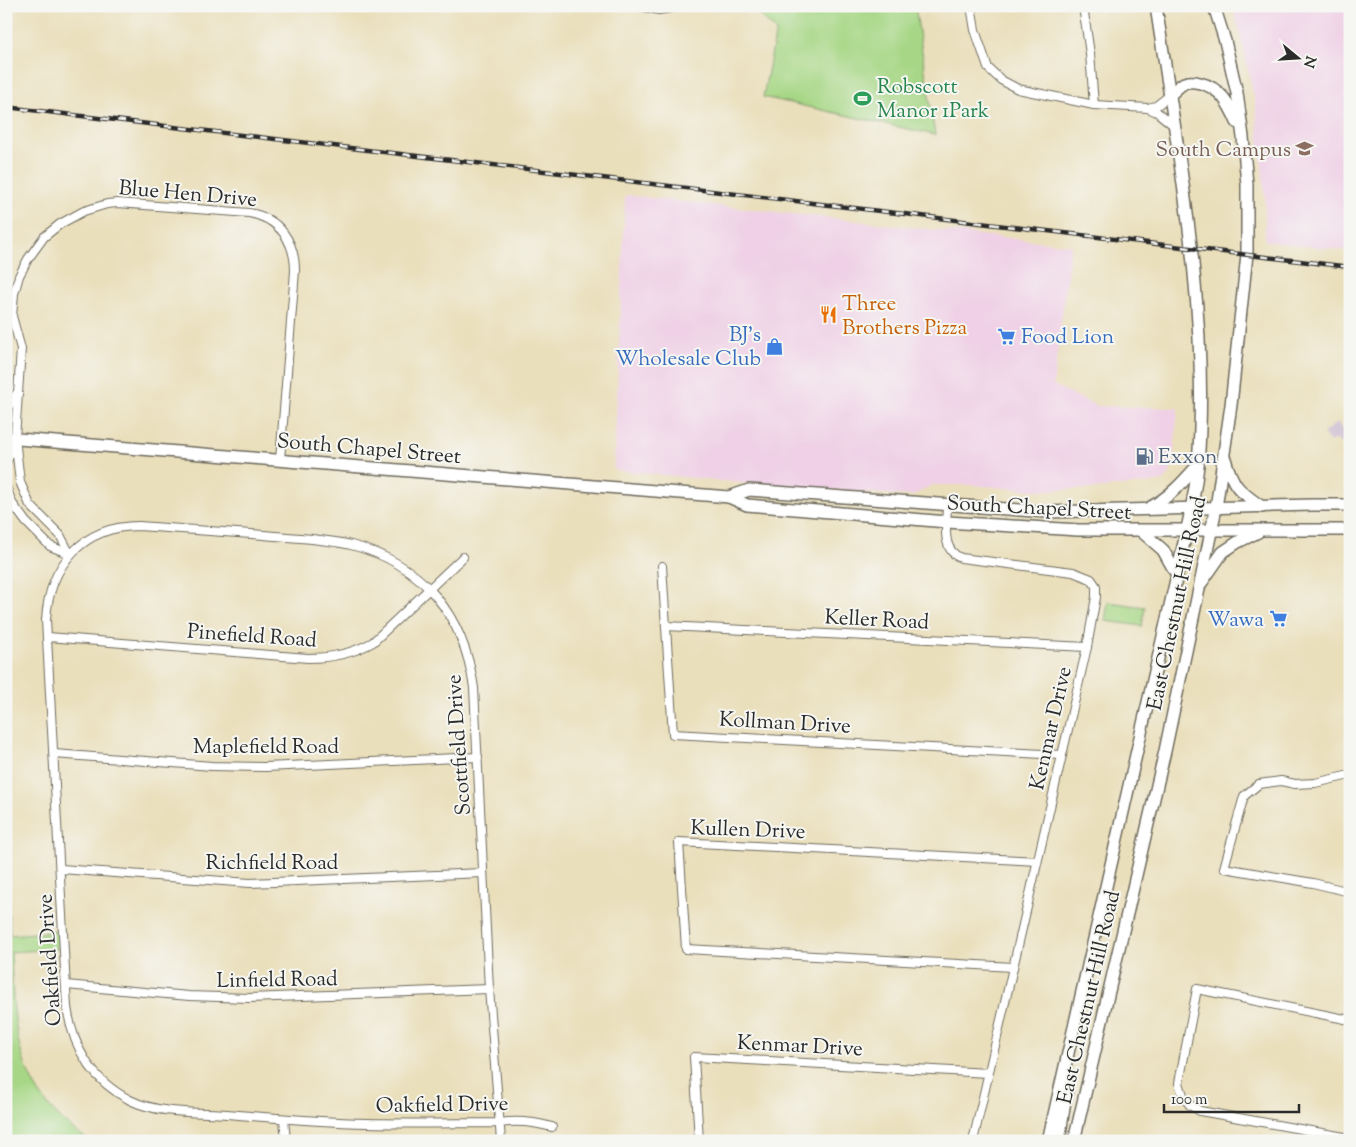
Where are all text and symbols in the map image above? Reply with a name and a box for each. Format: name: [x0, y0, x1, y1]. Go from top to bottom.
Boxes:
north arrow: [1274, 32, 1324, 82]
text: N: [1297, 53, 1320, 70]
place label: Robscott Manor 1Park: [877, 73, 990, 127]
sports icon: Robscott Manor 1Park: [853, 88, 873, 108]
place label: South Campus: [1155, 136, 1291, 166]
school or university icon: South Campus: [1295, 139, 1315, 159]
street label: Blue Hen Drive: [117, 174, 258, 216]
place label: Three Brothers Pizza: [842, 290, 968, 344]
restaurant icon: Three Brothers Pizza: [818, 305, 838, 325]
place label: BJ's Wholesale Club: [615, 321, 761, 375]
place label: Food Lion: [1021, 323, 1114, 353]
supermarket icon: Food Lion: [997, 326, 1017, 346]
shop icon: BJ's Wholesale Club: [765, 336, 785, 356]
street label: South Chapel Street: [276, 427, 462, 473]
place label: Exxon: [1158, 443, 1217, 473]
fuel station icon: Exxon: [1134, 446, 1154, 466]
street label: South Chapel Street: [946, 489, 1132, 529]
street label: East Chestnut Hill Road: [1141, 493, 1215, 713]
street label: Keller Road: [824, 603, 930, 639]
place label: Wawa: [1207, 606, 1264, 636]
supermarket icon: Wawa: [1268, 609, 1288, 629]
street label: Pinefield Road: [186, 618, 318, 656]
street label: Kenmar Drive: [1023, 664, 1081, 793]
street label: Scottfield Drive: [440, 673, 480, 816]
street label: Kollman Drive: [718, 706, 852, 742]
street label: Maplefield Road: [193, 733, 339, 763]
street label: Kullen Drive: [690, 814, 806, 848]
street label: Richfield Road: [206, 849, 339, 879]
street label: East Chestnut Hill Road: [1051, 888, 1129, 1107]
street label: Oakfield Drive: [31, 893, 71, 1027]
street label: Linfield Road: [216, 965, 338, 997]
street label: Kenmar Drive: [736, 1029, 864, 1065]
scale bar: [1164, 1082, 1298, 1114]
street label: Oakfield Drive: [375, 1090, 509, 1122]
text: 100 m: [1171, 1090, 1208, 1111]

